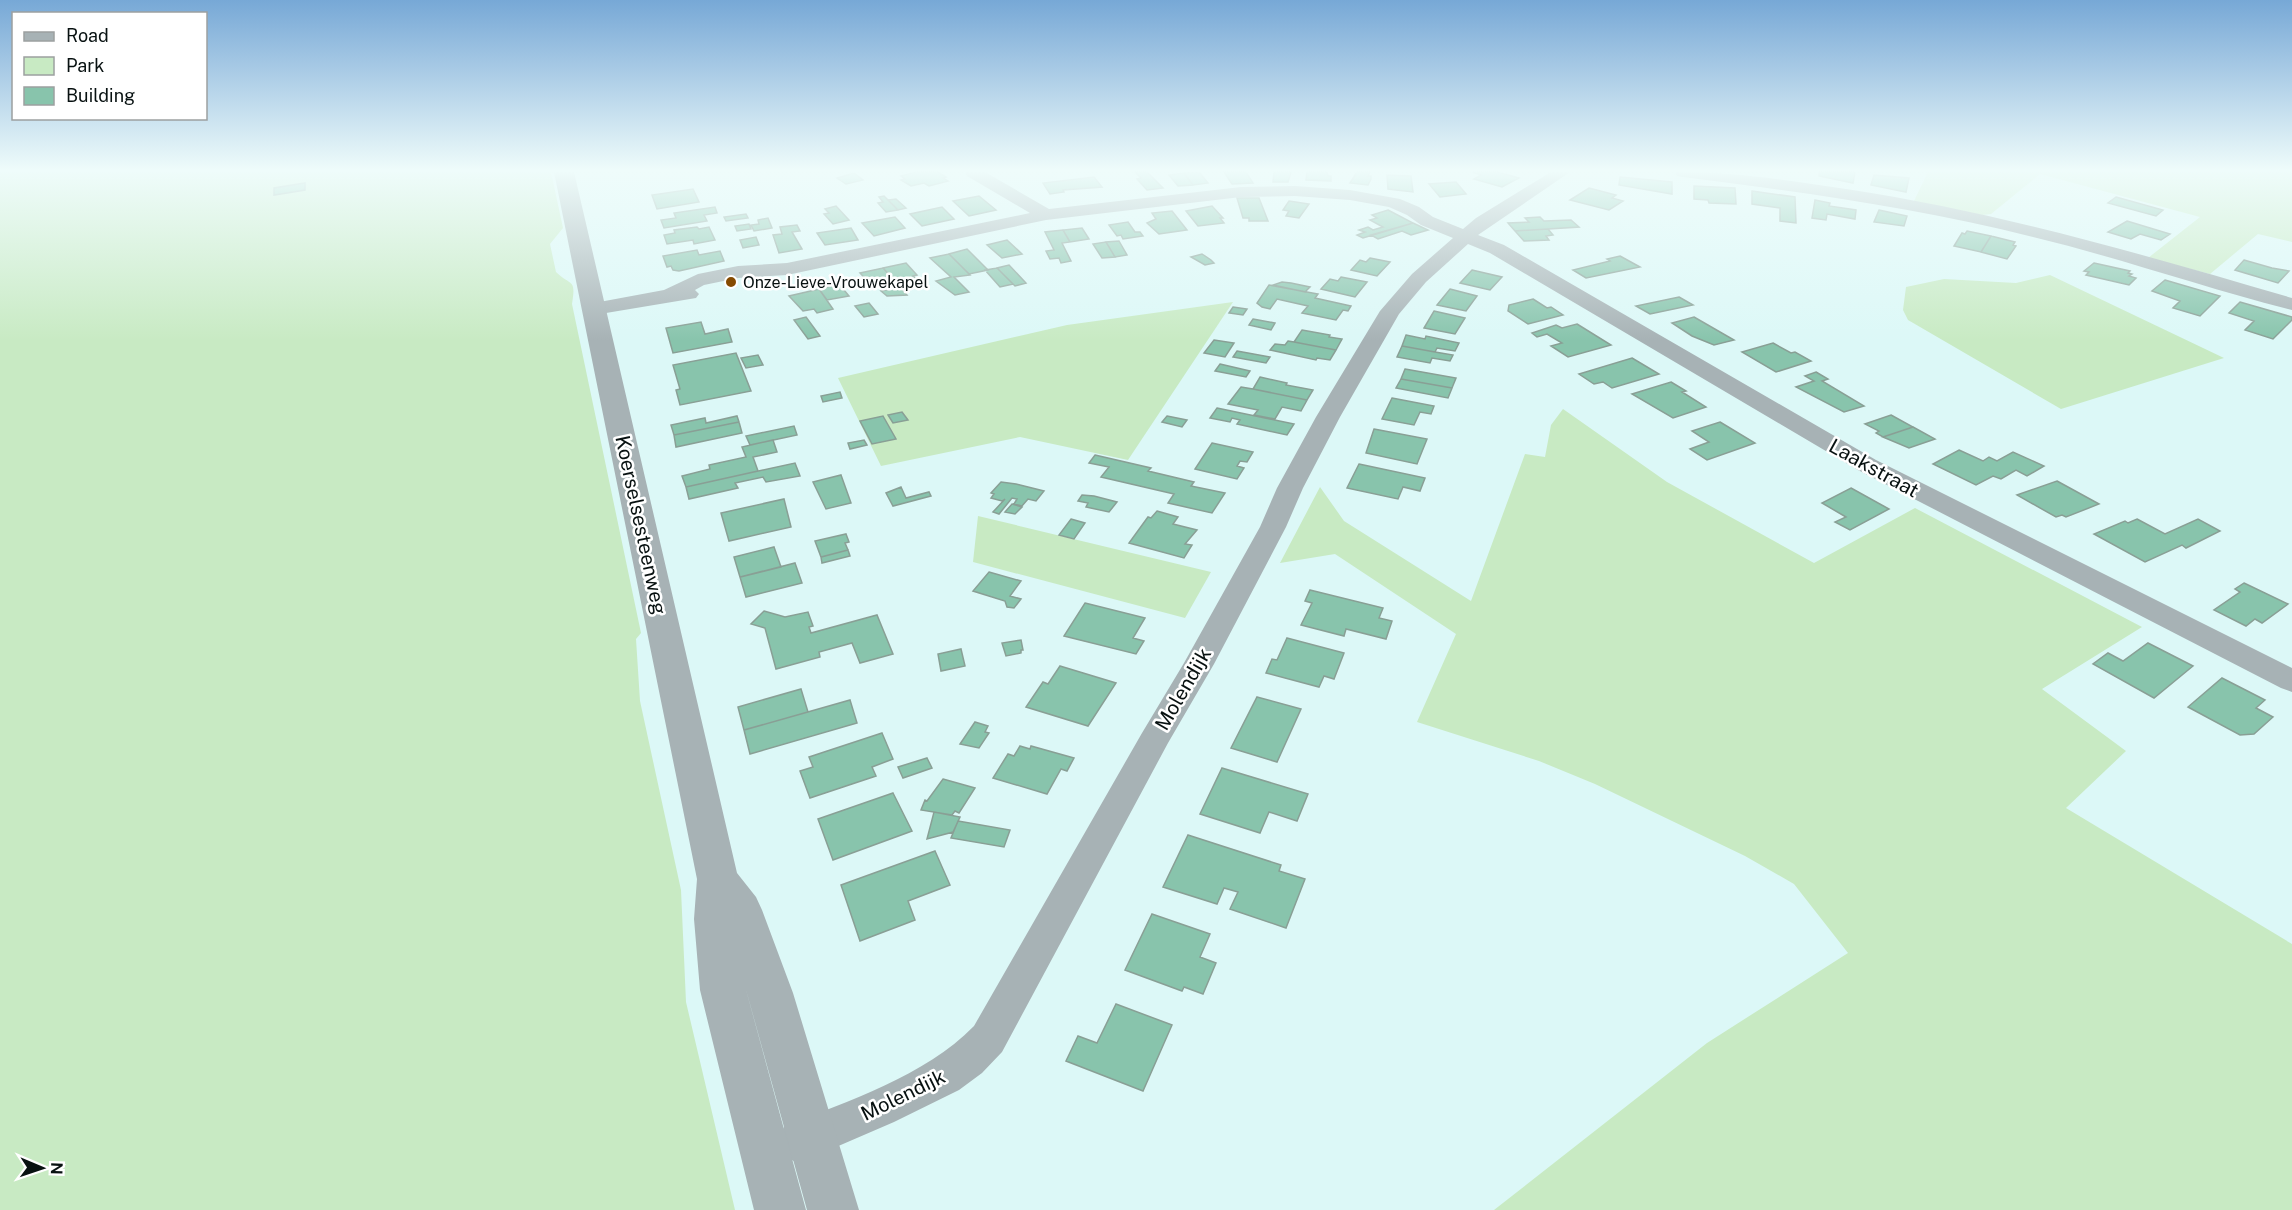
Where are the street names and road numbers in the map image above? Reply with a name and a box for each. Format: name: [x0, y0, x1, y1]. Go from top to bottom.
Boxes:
street label: Koerselsesteenweg: [610, 433, 672, 617]
street label: Laakstraat: [1825, 434, 1923, 502]
street label: Molendijk: [1150, 644, 1216, 734]
street label: Molendijk: [857, 1064, 949, 1126]

